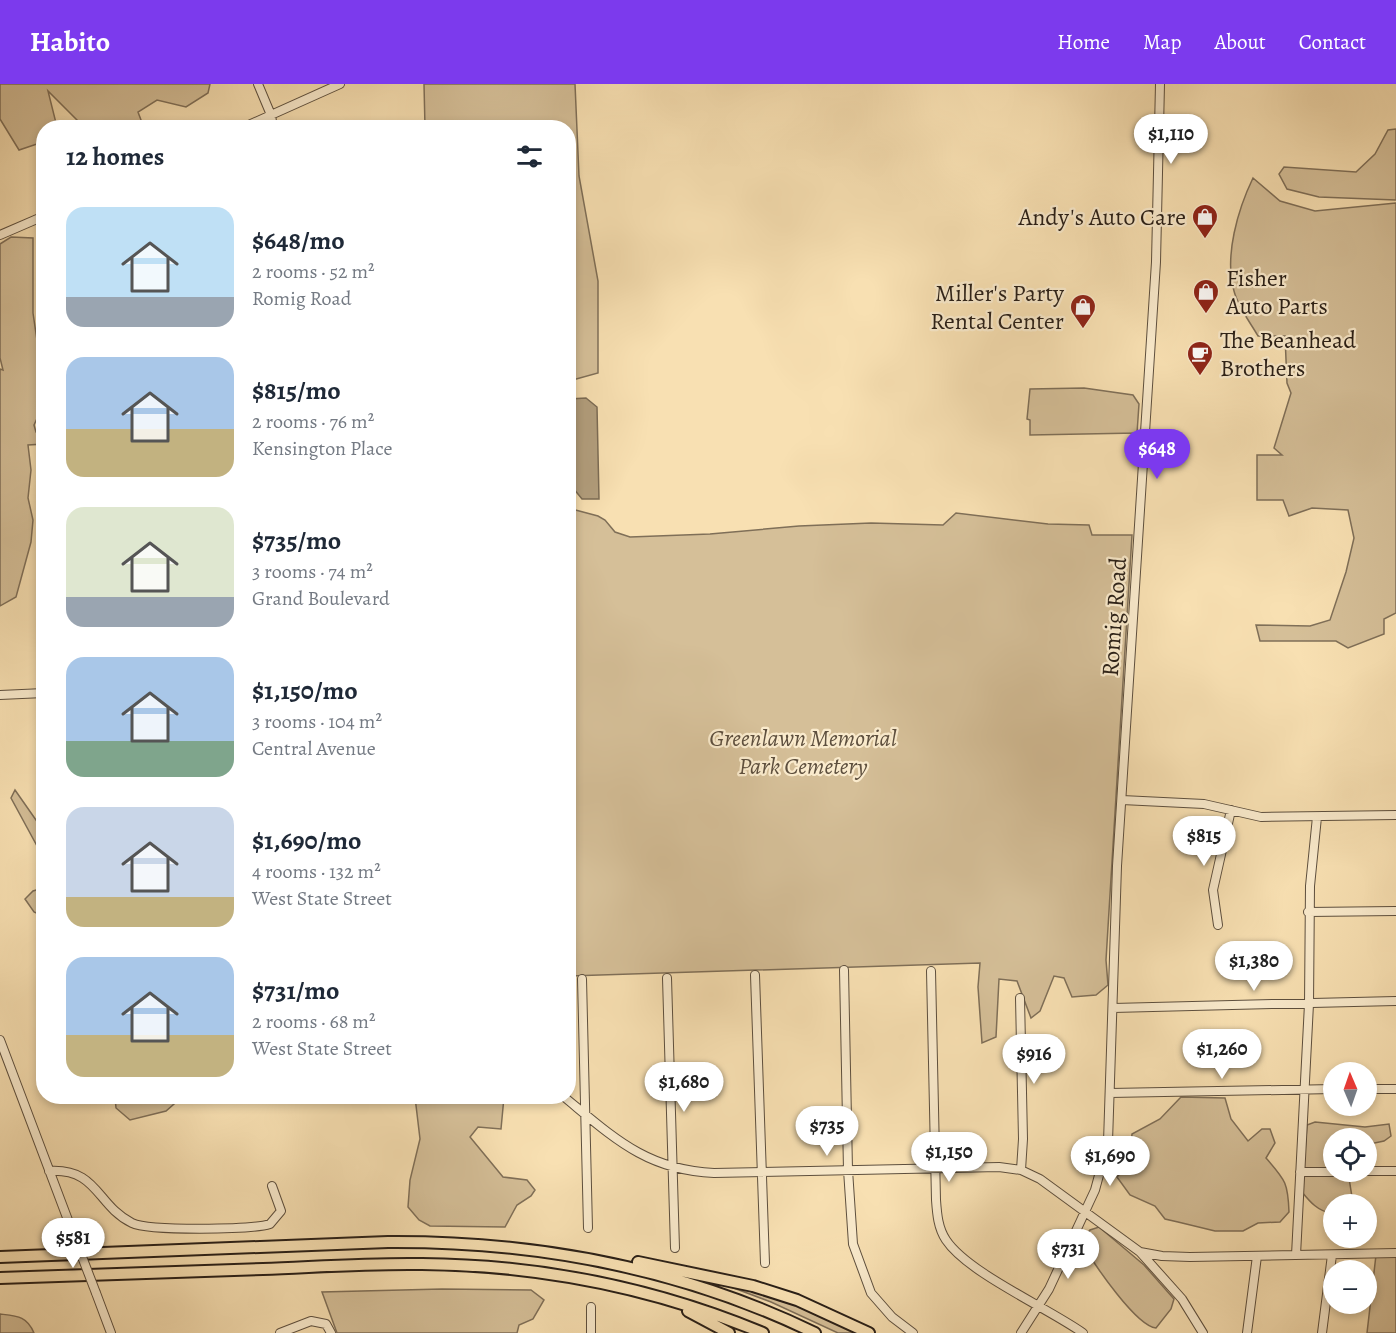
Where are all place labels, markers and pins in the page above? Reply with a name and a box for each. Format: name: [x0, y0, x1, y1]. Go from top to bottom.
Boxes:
pin: $1,110: [1122, 114, 1220, 165]
place label: Andy's Auto Care: [1018, 201, 1186, 233]
shop icon: Andy's Auto Care: [1190, 202, 1220, 240]
place label: Fisher Auto Parts: [1225, 262, 1328, 322]
place label: Miller's Party Rental Center: [930, 277, 1064, 337]
shop icon: Fisher Auto Parts: [1191, 277, 1221, 315]
shop icon: Miller's Party Rental Center: [1068, 292, 1098, 330]
place label: The Beanhead Brothers: [1220, 324, 1356, 384]
cafe icon: The Beanhead Brothers: [1185, 339, 1215, 377]
pin: $648: [1121, 429, 1193, 480]
pin: $815: [1168, 816, 1240, 867]
pin: $1,380: [1205, 941, 1303, 992]
pin: $1,260: [1173, 1029, 1271, 1080]
pin: $916: [998, 1034, 1070, 1085]
pin: $1,680: [635, 1062, 733, 1113]
pin: $735: [791, 1106, 863, 1157]
pin: $1,150: [900, 1132, 998, 1183]
pin: $1,690: [1061, 1136, 1159, 1187]
pin: $581: [37, 1218, 109, 1269]
pin: $731: [1032, 1229, 1104, 1280]

